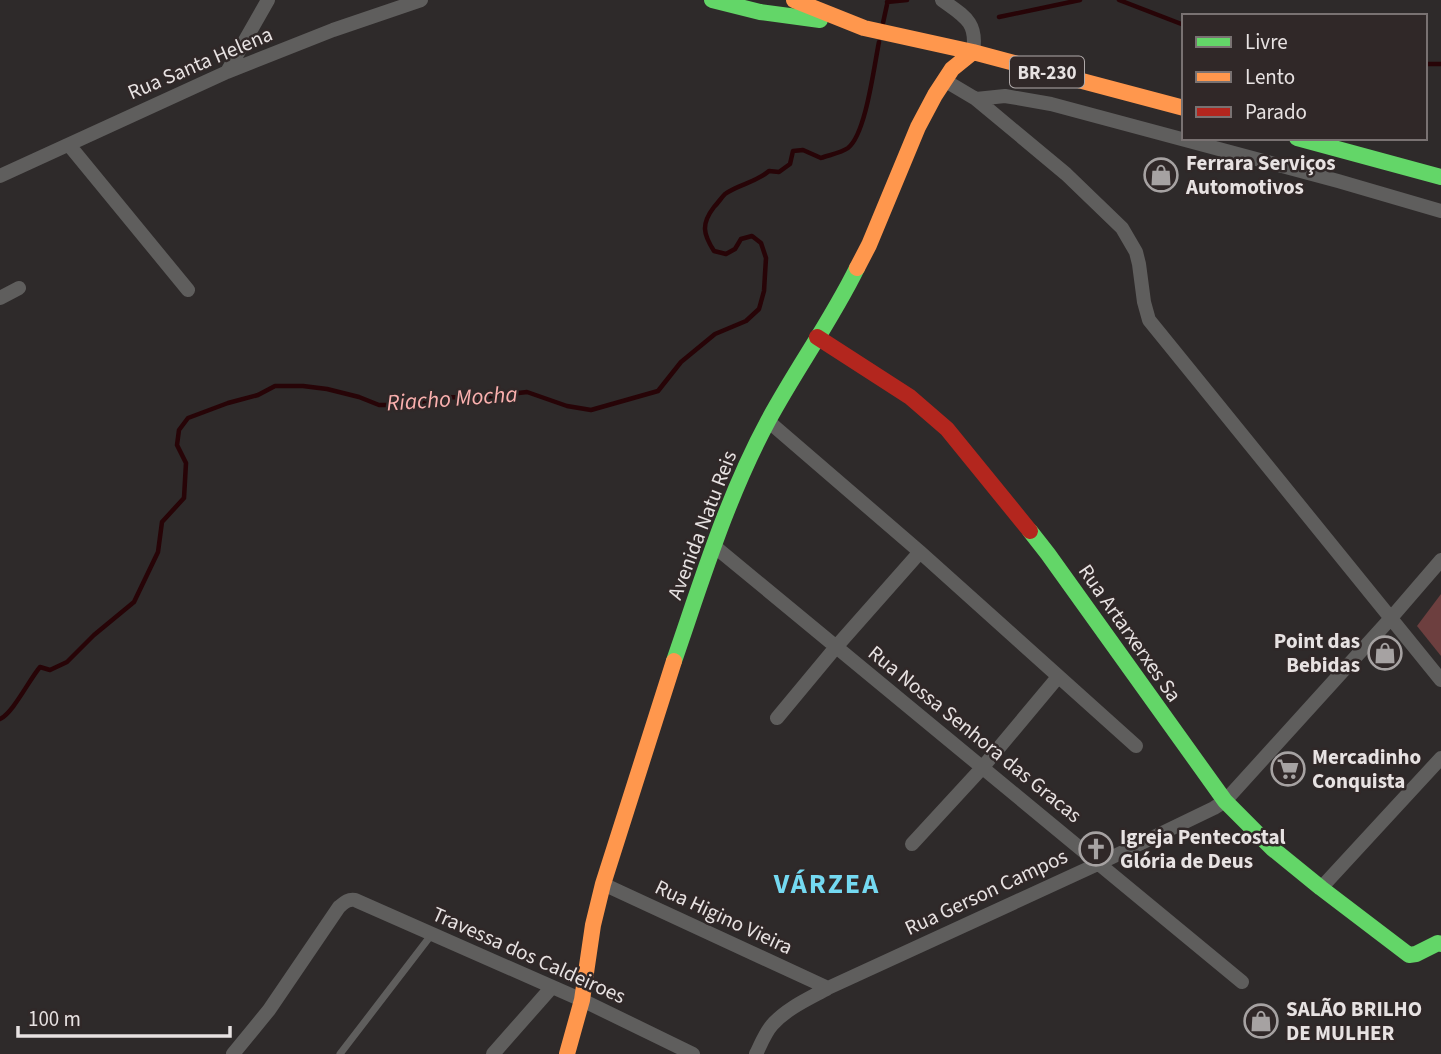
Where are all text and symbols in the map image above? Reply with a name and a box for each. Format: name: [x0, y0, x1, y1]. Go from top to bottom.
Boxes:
legend: [1182, 14, 1427, 140]
street label: Rua Santa Helena: [123, 19, 277, 107]
text: Livre: [1245, 27, 1288, 57]
road number: BR-230: [1010, 57, 1084, 88]
text: Lento: [1245, 62, 1295, 92]
text: Parado: [1245, 97, 1307, 127]
place label: Ferrara Serviços Automotivos: [1185, 148, 1336, 202]
shop icon: Ferrara Serviços Automotivos: [1142, 156, 1180, 194]
water label: Riacho Mocha: [385, 377, 519, 420]
street label: Avenida Natu Reis: [660, 446, 744, 604]
street label: Rua Artarxerxes Sa: [1071, 558, 1189, 708]
place label: Point das Bebidas: [1274, 626, 1360, 680]
shop icon: Point das Bebidas: [1366, 634, 1404, 672]
street label: Rua Nossa Senhora das Gracas: [862, 638, 1088, 830]
place label: Mercadinho Conquista: [1312, 742, 1421, 796]
supermarket icon: Mercadinho Conquista: [1269, 750, 1307, 788]
place label: Igreja Pentecostal Glória de Deus: [1120, 822, 1286, 876]
church icon: Igreja Pentecostal Glória de Deus: [1077, 830, 1115, 868]
street label: Rua Gerson Campos: [900, 841, 1072, 943]
district label: VÁRZEA: [773, 864, 880, 904]
street label: Rua Higino Vieira: [650, 872, 798, 962]
street label: Travessa dos Caldeiroes: [427, 899, 631, 1011]
place label: SALÃO BRILHO DE MULHER: [1286, 994, 1422, 1048]
scale bar: [18, 995, 229, 1038]
shop icon: SALÃO BRILHO DE MULHER: [1242, 1002, 1280, 1040]
text: 100 m: [28, 1004, 81, 1034]

